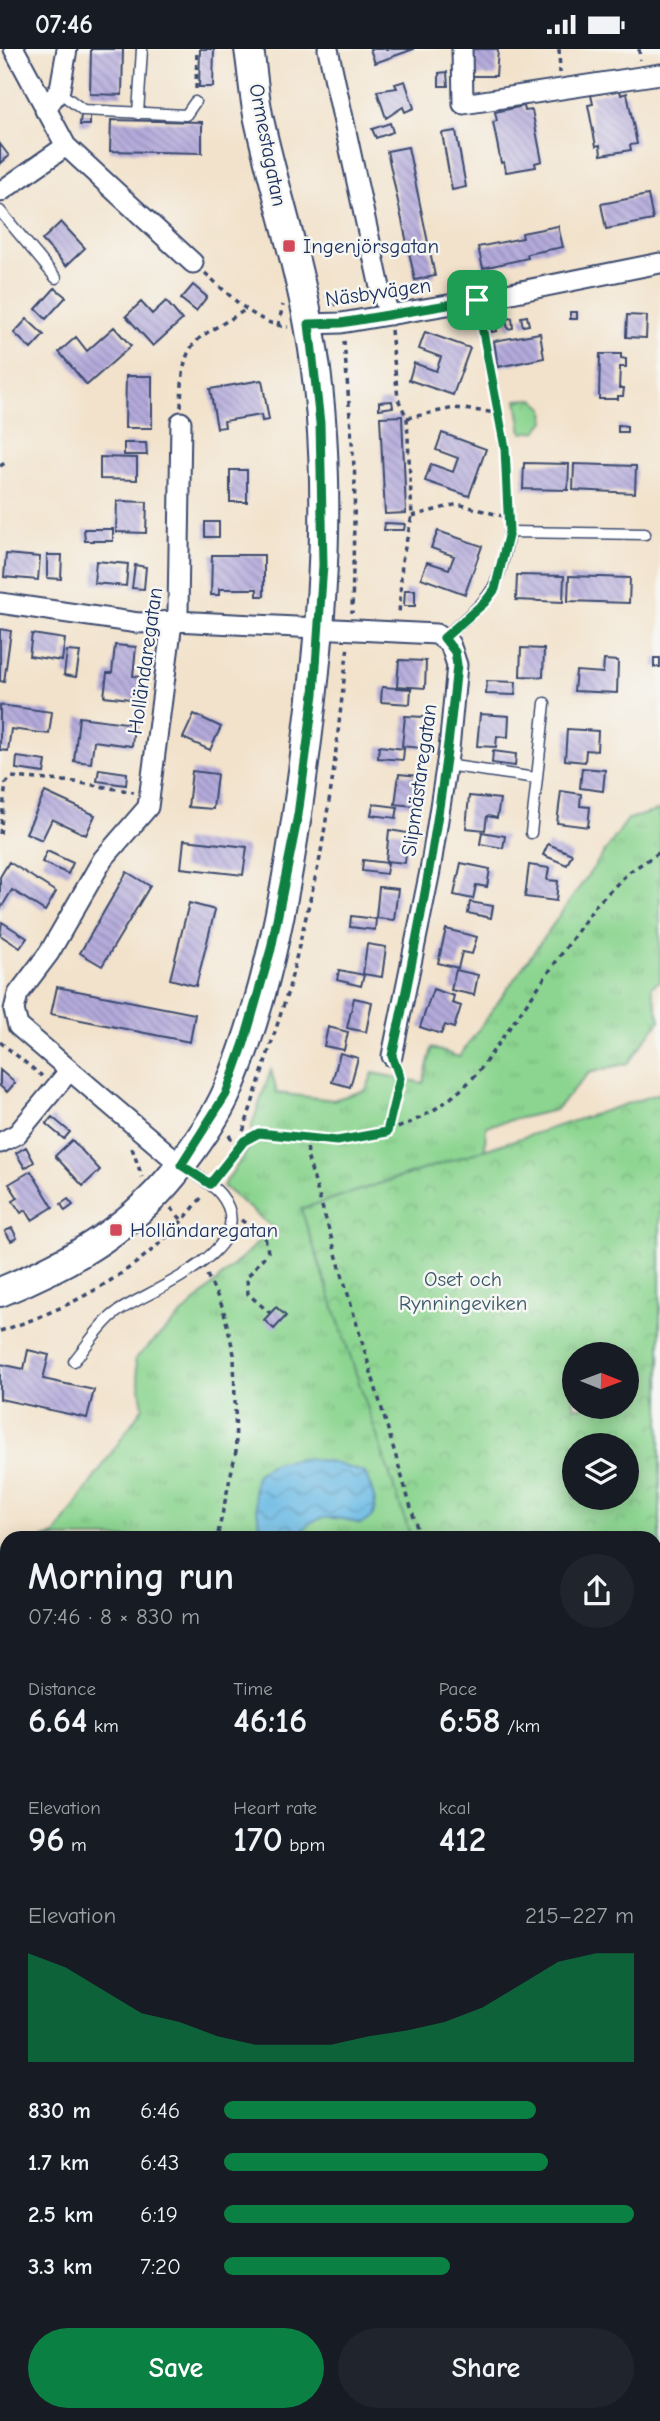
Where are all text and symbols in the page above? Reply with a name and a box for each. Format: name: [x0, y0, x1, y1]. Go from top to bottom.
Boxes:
text: 07:46: [35, 10, 93, 40]
street label: Ormestagatan: [244, 82, 292, 208]
place label: Ingenjörsgatan: [303, 234, 439, 258]
marker: Ingenjörsgatan: [281, 238, 297, 254]
pin: [447, 270, 507, 330]
street label: Näsbyvägen: [324, 273, 432, 311]
icon: arrive: [458, 281, 496, 319]
street label: Holländaregatan: [123, 586, 167, 736]
street label: Slipmästaregatan: [396, 702, 442, 858]
place label: Holländaregatan: [130, 1218, 278, 1242]
marker: Holländaregatan: [108, 1222, 124, 1238]
park label: Oset och Rynningeviken: [399, 1267, 527, 1315]
north arrow: [562, 1342, 639, 1419]
map controls: [562, 1342, 639, 1510]
button: layers: [562, 1433, 639, 1510]
button: share: [560, 1554, 634, 1628]
text: Morning run: [28, 1555, 234, 1599]
text: 07:46 · 8 × 830 m: [28, 1603, 200, 1630]
text: Distance: [28, 1678, 96, 1700]
text: Time: [233, 1678, 273, 1700]
text: Pace: [439, 1678, 477, 1700]
text: 6.64: [28, 1700, 87, 1741]
text: 46:16: [233, 1700, 307, 1741]
text: 6:58: [439, 1700, 501, 1741]
text: km: [87, 1715, 119, 1737]
text: /km: [501, 1715, 540, 1737]
text: Elevation: [28, 1797, 101, 1819]
text: Heart rate: [233, 1797, 317, 1819]
text: kcal: [439, 1797, 471, 1819]
text: 96: [28, 1819, 65, 1860]
text: 170: [233, 1819, 283, 1860]
text: 412: [439, 1819, 486, 1860]
text: m: [65, 1834, 87, 1856]
text: bpm: [283, 1834, 325, 1856]
text: Elevation: [28, 1902, 116, 1929]
text: 215–227 m: [525, 1902, 634, 1929]
text: 830 m: [28, 2097, 91, 2124]
text: 6:46: [140, 2097, 180, 2124]
text: 1.7 km: [28, 2149, 89, 2176]
text: 6:43: [140, 2149, 179, 2176]
text: 2.5 km: [28, 2201, 94, 2228]
text: 6:19: [140, 2201, 178, 2228]
text: 3.3 km: [28, 2253, 93, 2280]
text: 7:20: [140, 2253, 181, 2280]
button: Save: [28, 2328, 324, 2408]
button: Share: [338, 2328, 634, 2408]

